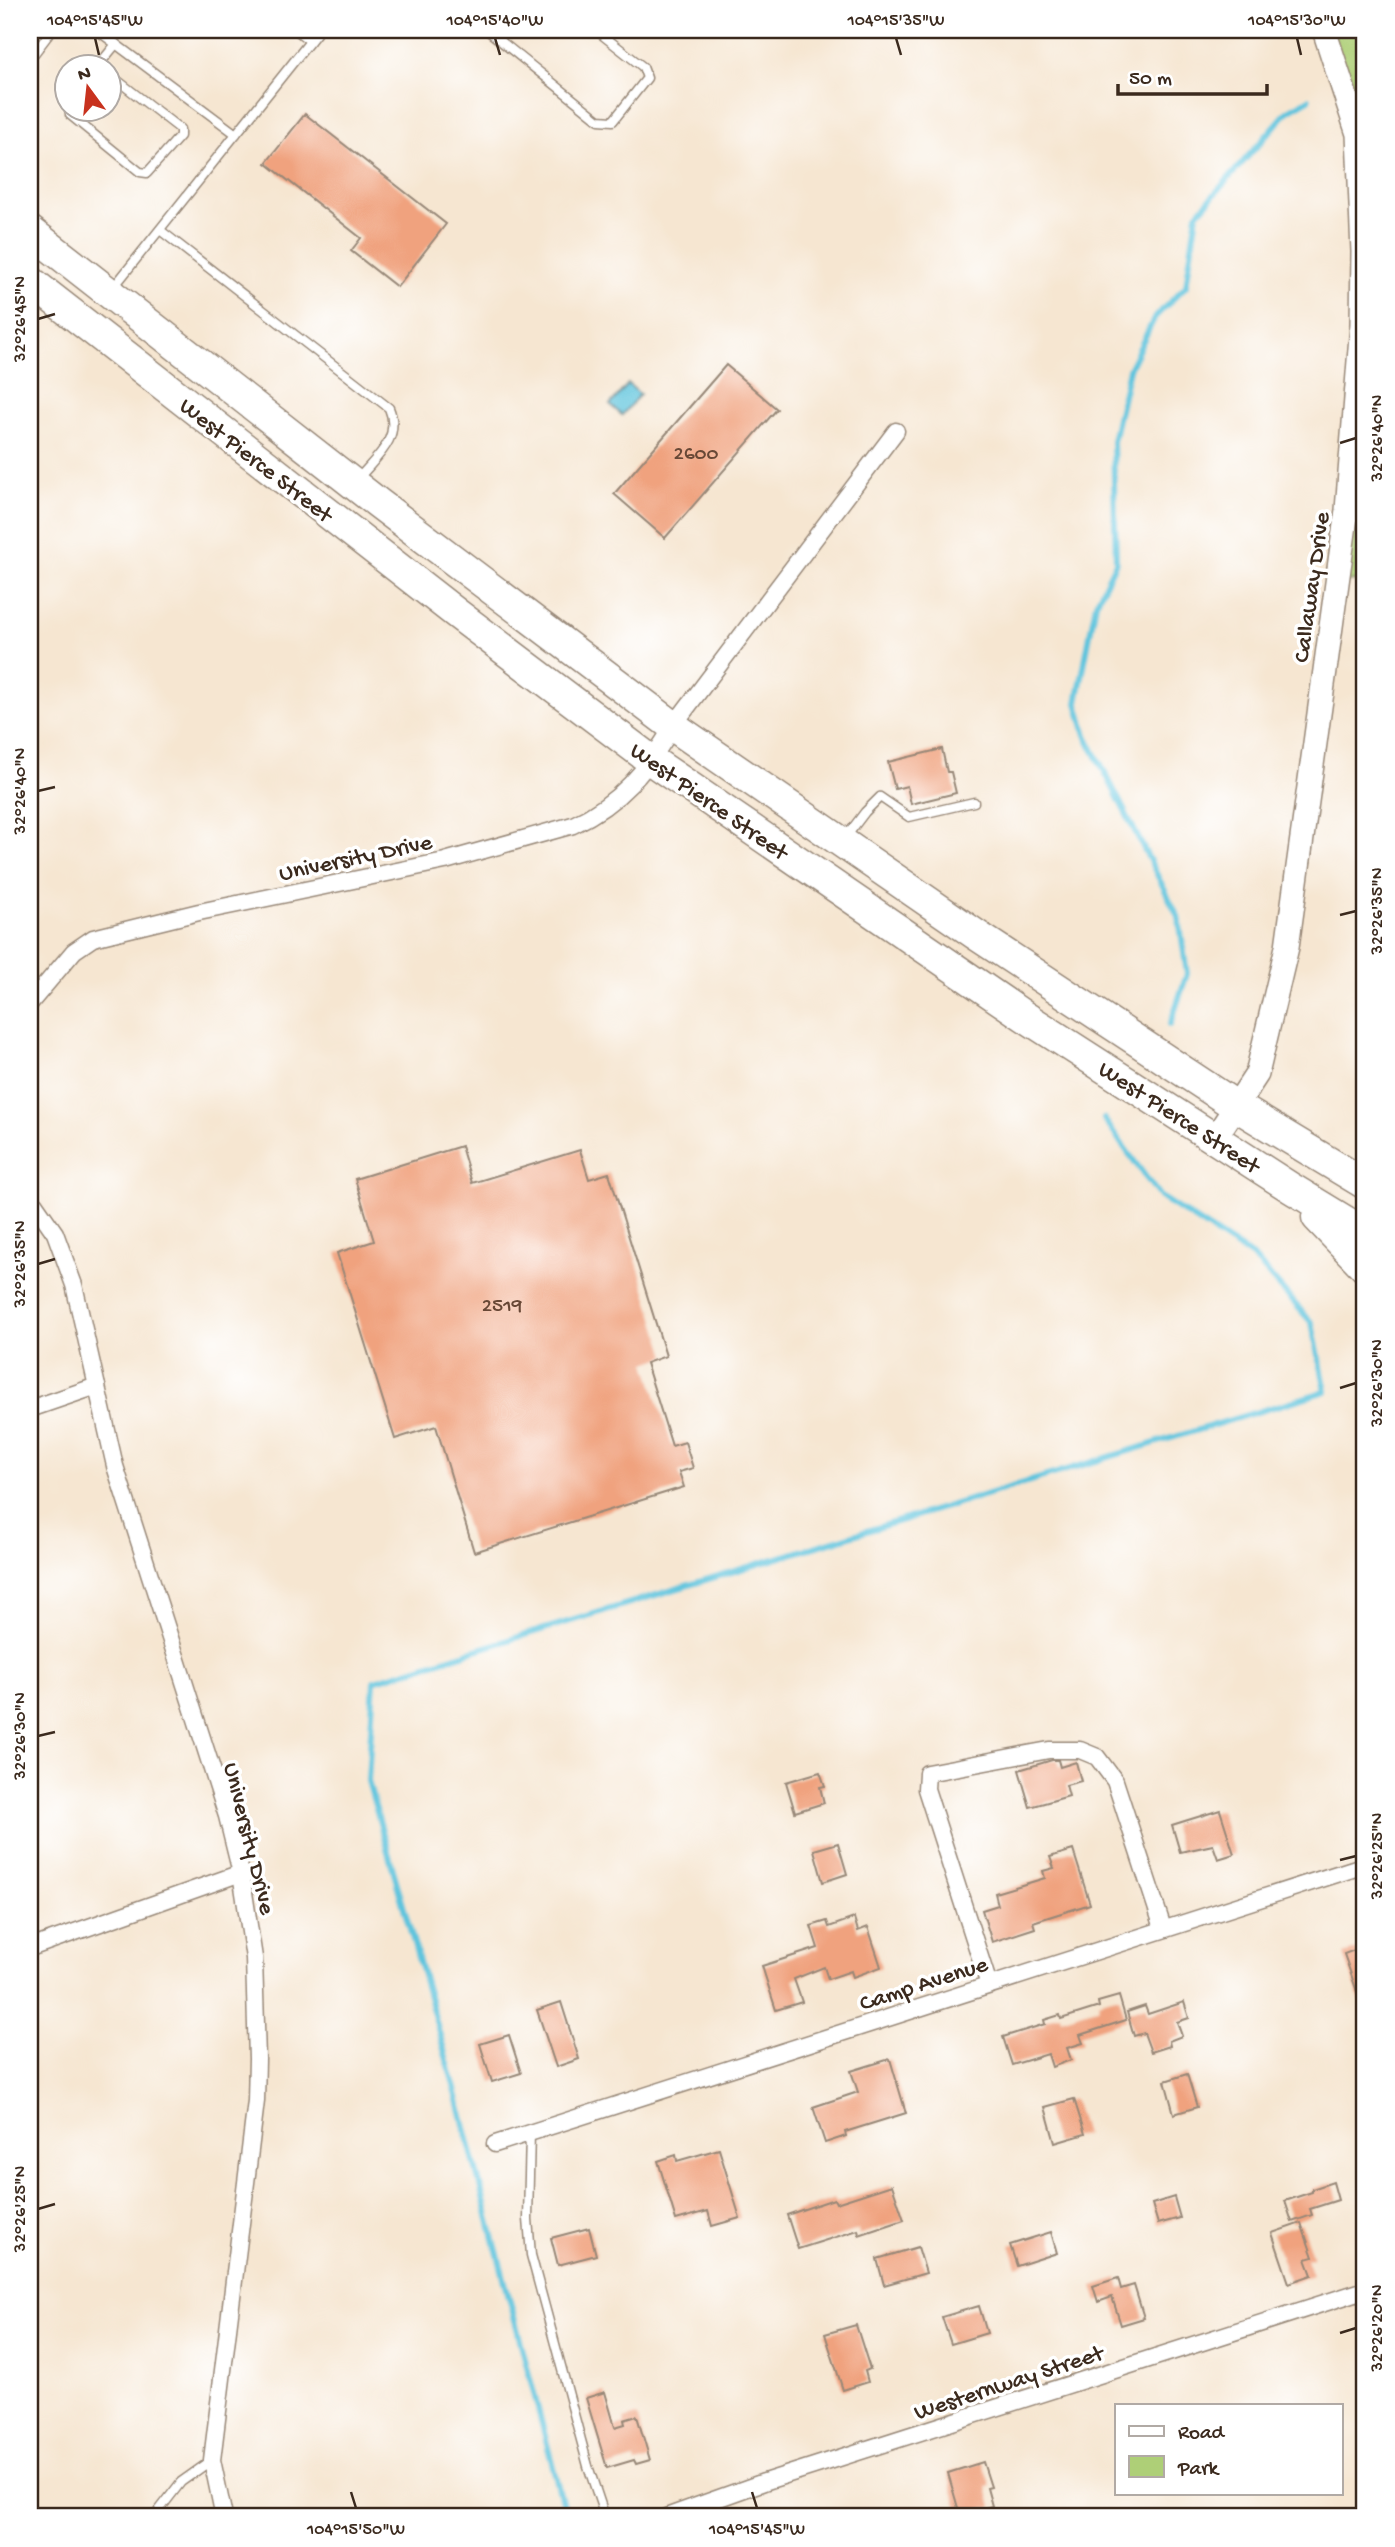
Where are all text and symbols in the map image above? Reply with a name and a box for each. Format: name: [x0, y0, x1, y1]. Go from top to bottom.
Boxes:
text: 104°15'45"W: [46, 11, 143, 32]
text: 104°15'40"W: [446, 11, 543, 32]
text: 104°15'35"W: [847, 11, 945, 32]
text: 104°15'30"W: [1247, 11, 1346, 32]
north arrow: [52, 52, 122, 122]
scale bar: [1118, 52, 1267, 96]
text: N: [76, 62, 93, 88]
text: 50 m: [1129, 68, 1172, 93]
text: 32°26'45"N: [11, 276, 32, 363]
street label: West Pierce Street: [172, 393, 339, 532]
text: 32°26'40"N: [1368, 395, 1389, 482]
house number: 2600: [674, 443, 718, 468]
street label: Callaway Drive: [1289, 510, 1338, 665]
street label: West Pierce Street: [623, 737, 795, 870]
text: 32°26'40"N: [11, 748, 32, 835]
street label: University Drive: [277, 829, 435, 890]
text: 32°26'35"N: [1368, 868, 1389, 955]
street label: West Pierce Street: [1092, 1056, 1266, 1183]
text: 32°26'35"N: [11, 1221, 32, 1308]
house number: 2519: [482, 1295, 523, 1320]
text: 32°26'30"N: [1368, 1339, 1389, 1428]
text: 32°26'30"N: [11, 1692, 32, 1781]
street label: University Drive: [215, 1760, 281, 1918]
text: 32°26'25"N: [1368, 1813, 1389, 1900]
street label: Camp Avenue: [856, 1951, 992, 2020]
text: 32°26'25"N: [11, 2166, 32, 2253]
text: 32°26'20"N: [1368, 2284, 1389, 2373]
street label: Westernway Street: [911, 2339, 1109, 2429]
legend: [1115, 2404, 1342, 2494]
text: Road: [1178, 2422, 1226, 2447]
text: Park: [1177, 2458, 1221, 2483]
text: 104°15'50"W: [306, 2520, 405, 2541]
text: 104°15'45"W: [708, 2520, 805, 2541]

